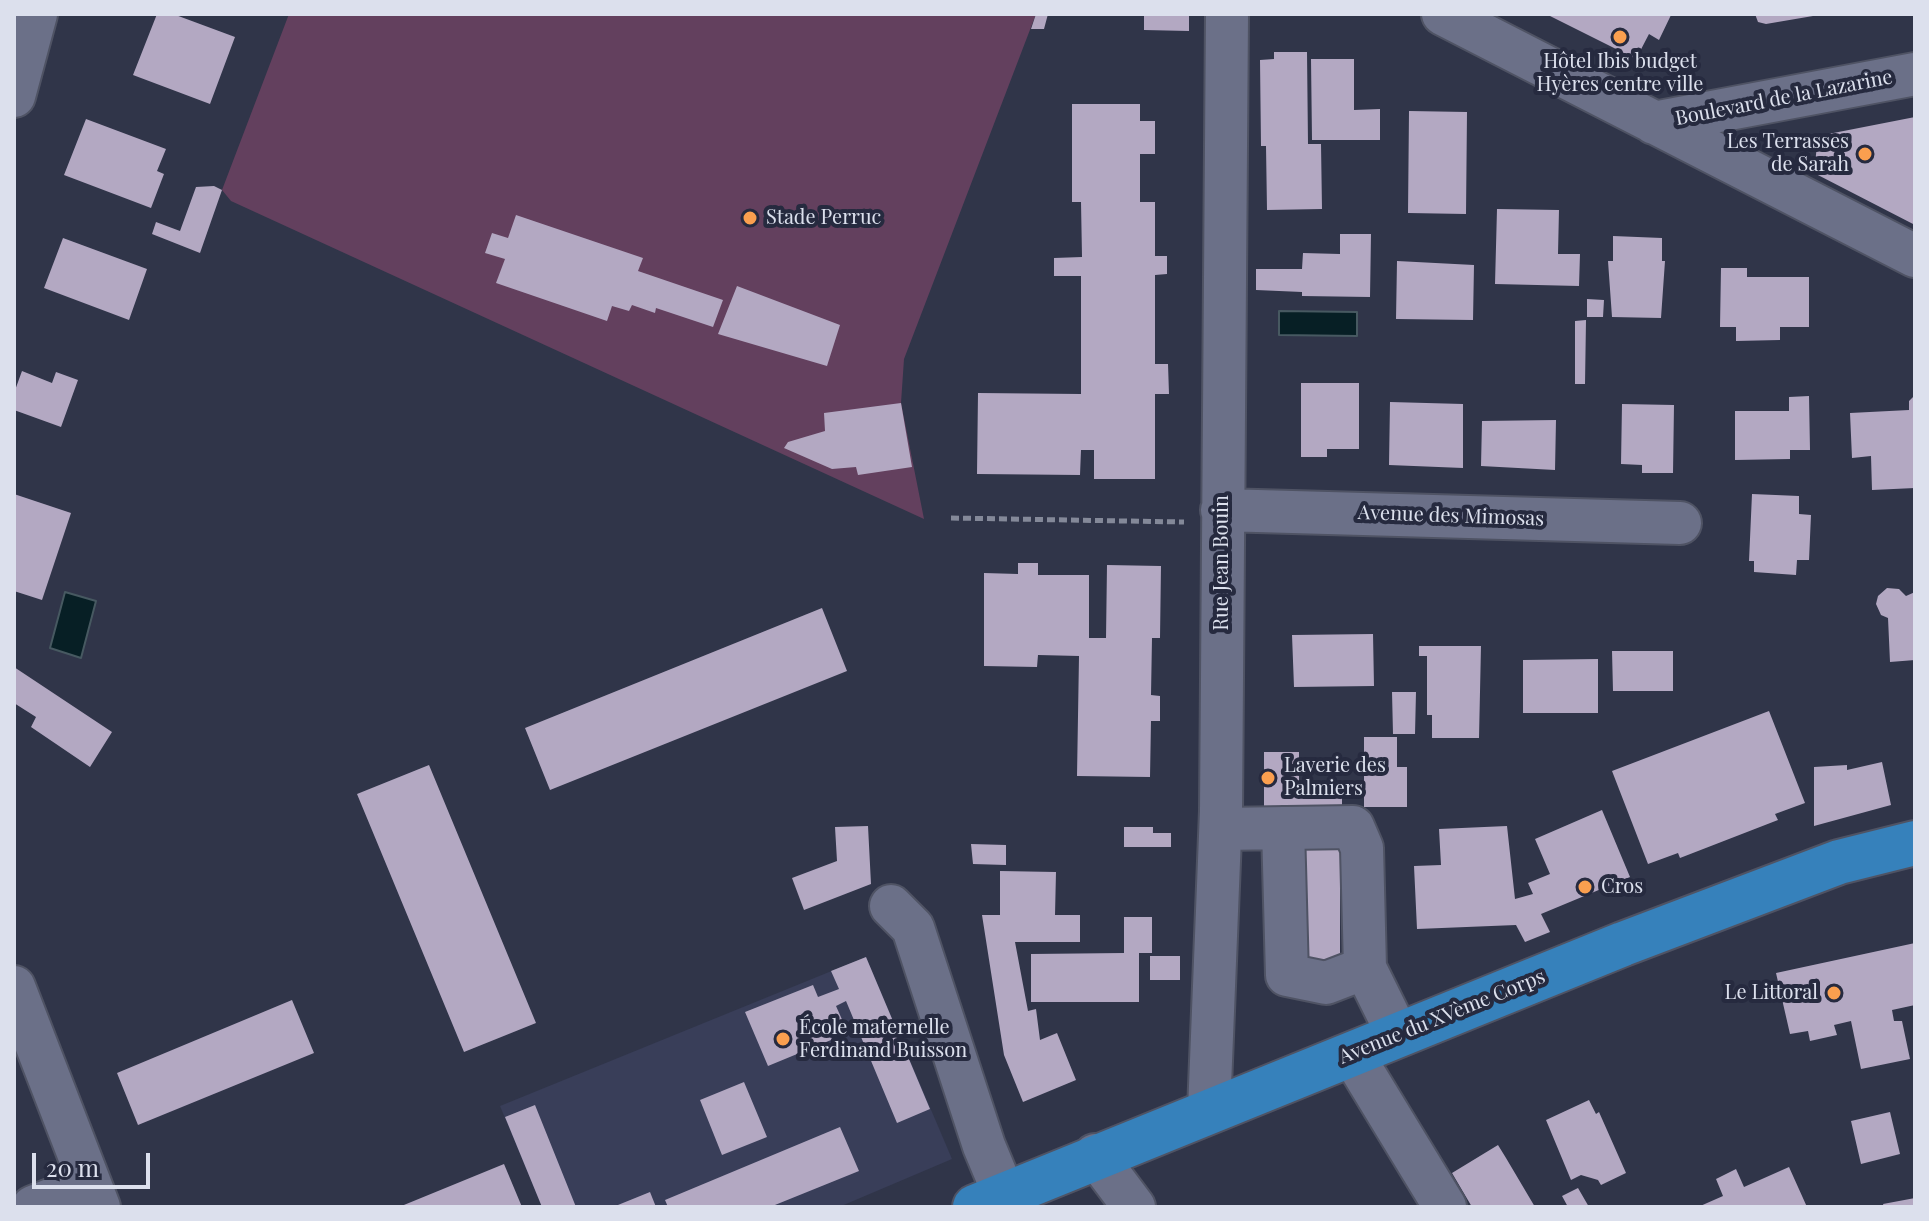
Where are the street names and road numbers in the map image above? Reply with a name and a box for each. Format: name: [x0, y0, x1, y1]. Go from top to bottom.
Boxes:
street label: Boulevard de la Lazarine: [1673, 65, 1895, 131]
street label: Rue Jean Bouin: [1210, 495, 1234, 631]
street label: Avenue des Mimosas: [1357, 501, 1545, 531]
street label: Avenue du XVème Corps: [1335, 965, 1549, 1069]

